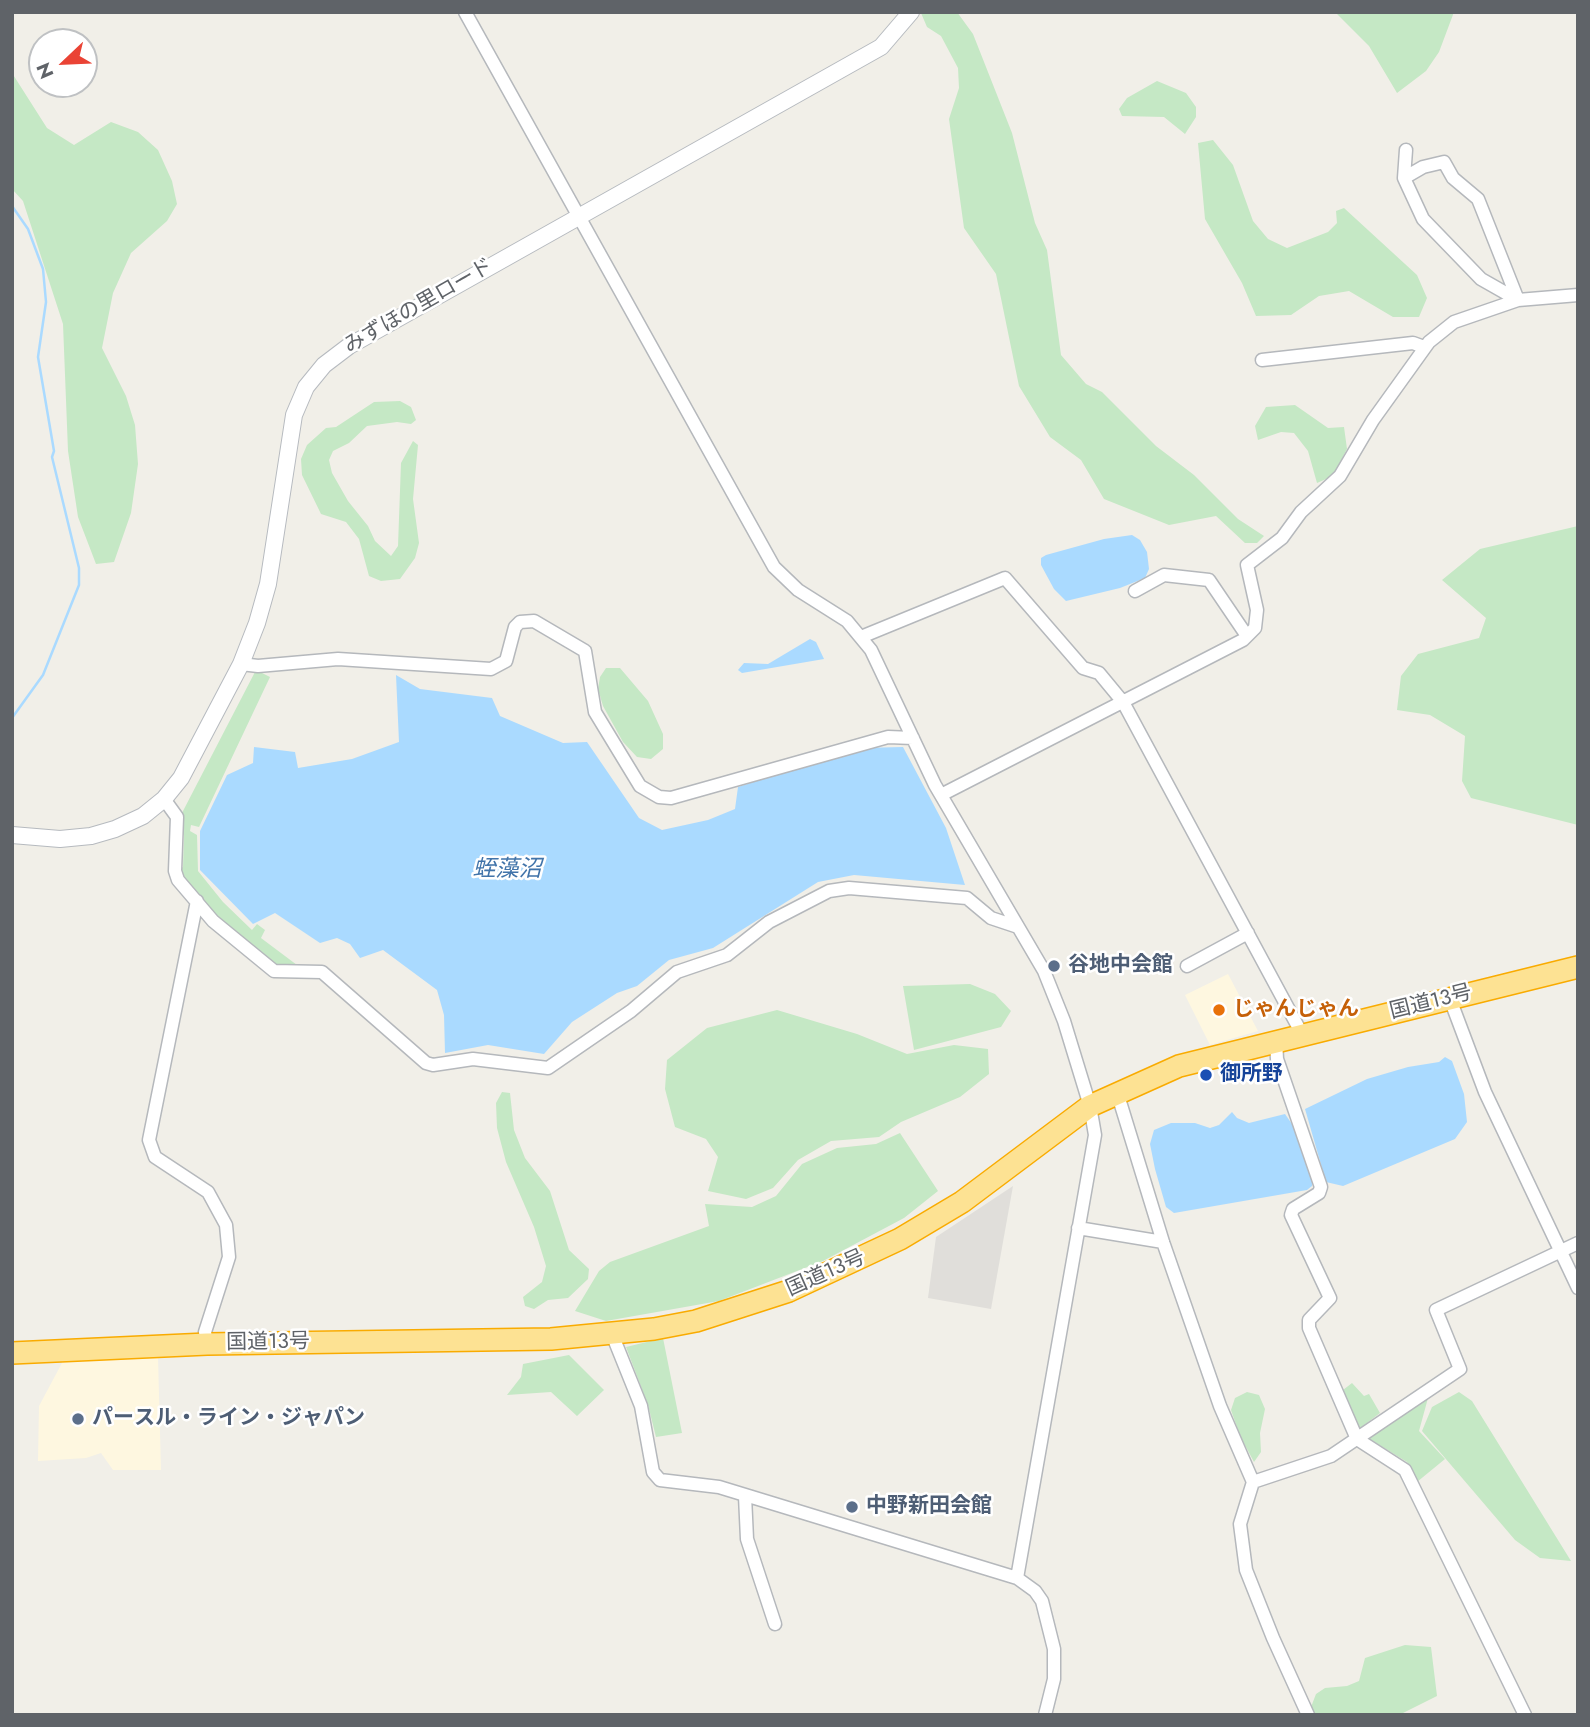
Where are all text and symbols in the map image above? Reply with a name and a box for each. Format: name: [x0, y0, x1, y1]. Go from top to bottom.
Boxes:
north arrow: [28, 28, 98, 98]
text: N: [30, 58, 60, 83]
street label: みずほの里ロード: [340, 254, 498, 360]
water label: 蛭藻沼: [473, 856, 541, 884]
place label: 谷地中会館: [1068, 953, 1173, 979]
marker: 谷地中会館: [1046, 958, 1062, 974]
street label: 国道13号: [1387, 981, 1475, 1025]
place label: じゃんじゃん: [1233, 997, 1359, 1023]
marker: じゃんじゃん: [1211, 1002, 1227, 1018]
place label: 御所野: [1220, 1062, 1283, 1088]
marker: 御所野: [1198, 1067, 1214, 1083]
street label: 国道13号: [783, 1245, 869, 1303]
street label: 国道13号: [226, 1330, 310, 1356]
place label: パースル・ライン・ジャパン: [92, 1406, 365, 1432]
marker: パースル・ライン・ジャパン: [70, 1411, 86, 1427]
place label: 中野新田会館: [866, 1494, 992, 1520]
marker: 中野新田会館: [844, 1499, 860, 1515]

